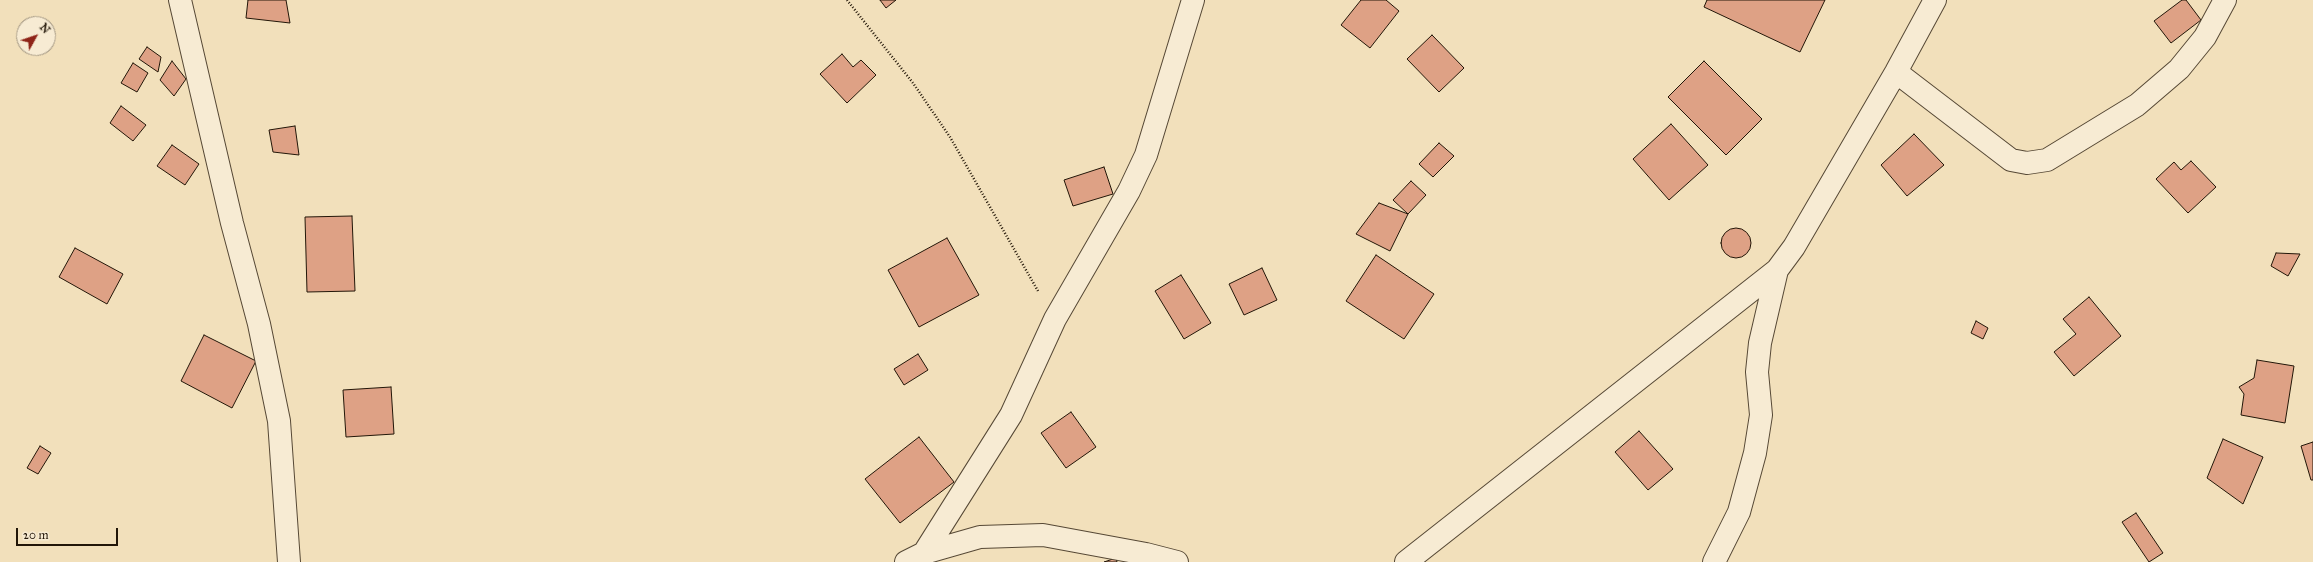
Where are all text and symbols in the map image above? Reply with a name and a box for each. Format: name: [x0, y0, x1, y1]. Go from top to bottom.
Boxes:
north arrow: [16, 16, 56, 56]
text: N: [37, 21, 53, 36]
scale bar: [18, 520, 120, 546]
text: 20 m: [23, 528, 49, 542]

